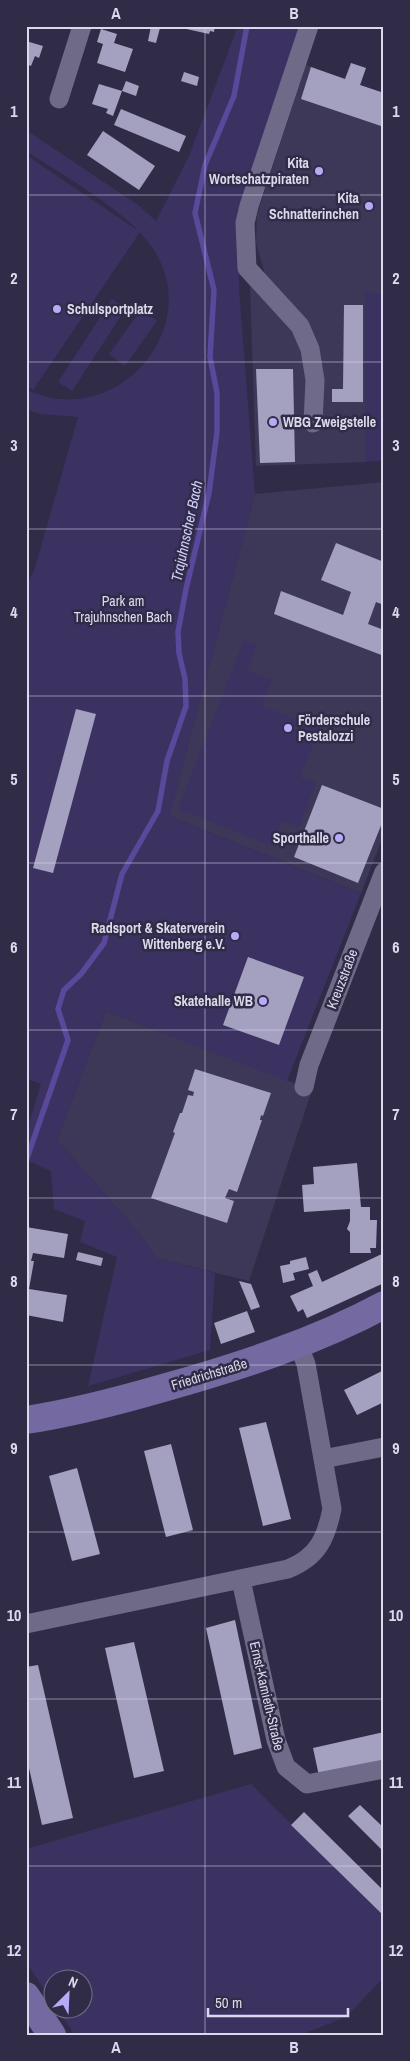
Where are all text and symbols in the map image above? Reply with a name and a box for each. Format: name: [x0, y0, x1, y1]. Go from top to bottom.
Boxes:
text: A: [111, 2, 121, 24]
text: B: [289, 2, 299, 24]
text: 1: [10, 100, 18, 122]
text: 1: [392, 100, 400, 122]
place label: Kita Wortschatzpiraten: [209, 154, 310, 188]
marker: Kita Wortschatzpiraten: [313, 165, 325, 177]
place label: Kita Schnatterinchen: [269, 189, 360, 223]
marker: Kita Schnatterinchen: [363, 200, 375, 212]
text: 2: [10, 267, 18, 289]
text: 2: [392, 267, 400, 289]
place label: Schulsportplatz: [67, 300, 153, 318]
marker: Schulsportplatz: [51, 303, 63, 315]
place label: WBG Zweigstelle: [283, 413, 376, 431]
marker: WBG Zweigstelle: [267, 416, 279, 428]
text: 3: [10, 434, 18, 456]
text: 3: [392, 434, 400, 456]
water label: Trajuhnscher Bach: [166, 478, 207, 583]
park label: Park am Trajuhnschen Bach: [74, 592, 172, 626]
text: 4: [10, 601, 18, 623]
text: 4: [392, 601, 400, 623]
place label: Förderschule Pestalozzi: [298, 711, 370, 745]
marker: Förderschule Pestalozzi: [282, 722, 294, 734]
text: 5: [10, 768, 18, 790]
text: 5: [392, 768, 400, 790]
place label: Sporthalle: [273, 829, 329, 847]
marker: Sporthalle: [333, 832, 345, 844]
place label: Radsport & Skaterverein Wittenberg e.V.: [91, 919, 225, 953]
marker: Radsport & Skaterverein Wittenberg e.V.: [229, 930, 241, 942]
text: 6: [10, 936, 18, 958]
text: 6: [392, 936, 400, 958]
street label: Kreuzstraße: [322, 947, 362, 1011]
place label: Skatehalle WB: [174, 992, 253, 1010]
marker: Skatehalle WB: [257, 995, 269, 1007]
text: 7: [10, 1103, 18, 1125]
text: 7: [392, 1103, 400, 1125]
text: 8: [10, 1270, 18, 1292]
text: 8: [392, 1270, 400, 1292]
street label: Friedrichstraße: [169, 1354, 249, 1394]
text: 9: [10, 1437, 18, 1459]
text: 9: [392, 1437, 400, 1459]
text: 10: [7, 1604, 21, 1626]
text: 10: [389, 1604, 403, 1626]
street label: Ernst-Kamieth-Straße: [246, 1640, 288, 1752]
text: 11: [7, 1771, 22, 1793]
text: 11: [389, 1771, 404, 1793]
text: 12: [7, 1939, 21, 1961]
text: 12: [389, 1939, 403, 1961]
north arrow: [42, 1968, 92, 2018]
text: N: [66, 1972, 81, 1992]
scale bar: [208, 1986, 348, 2018]
text: 50 m: [215, 1992, 242, 2013]
text: A: [111, 2036, 121, 2058]
text: B: [289, 2036, 299, 2058]

